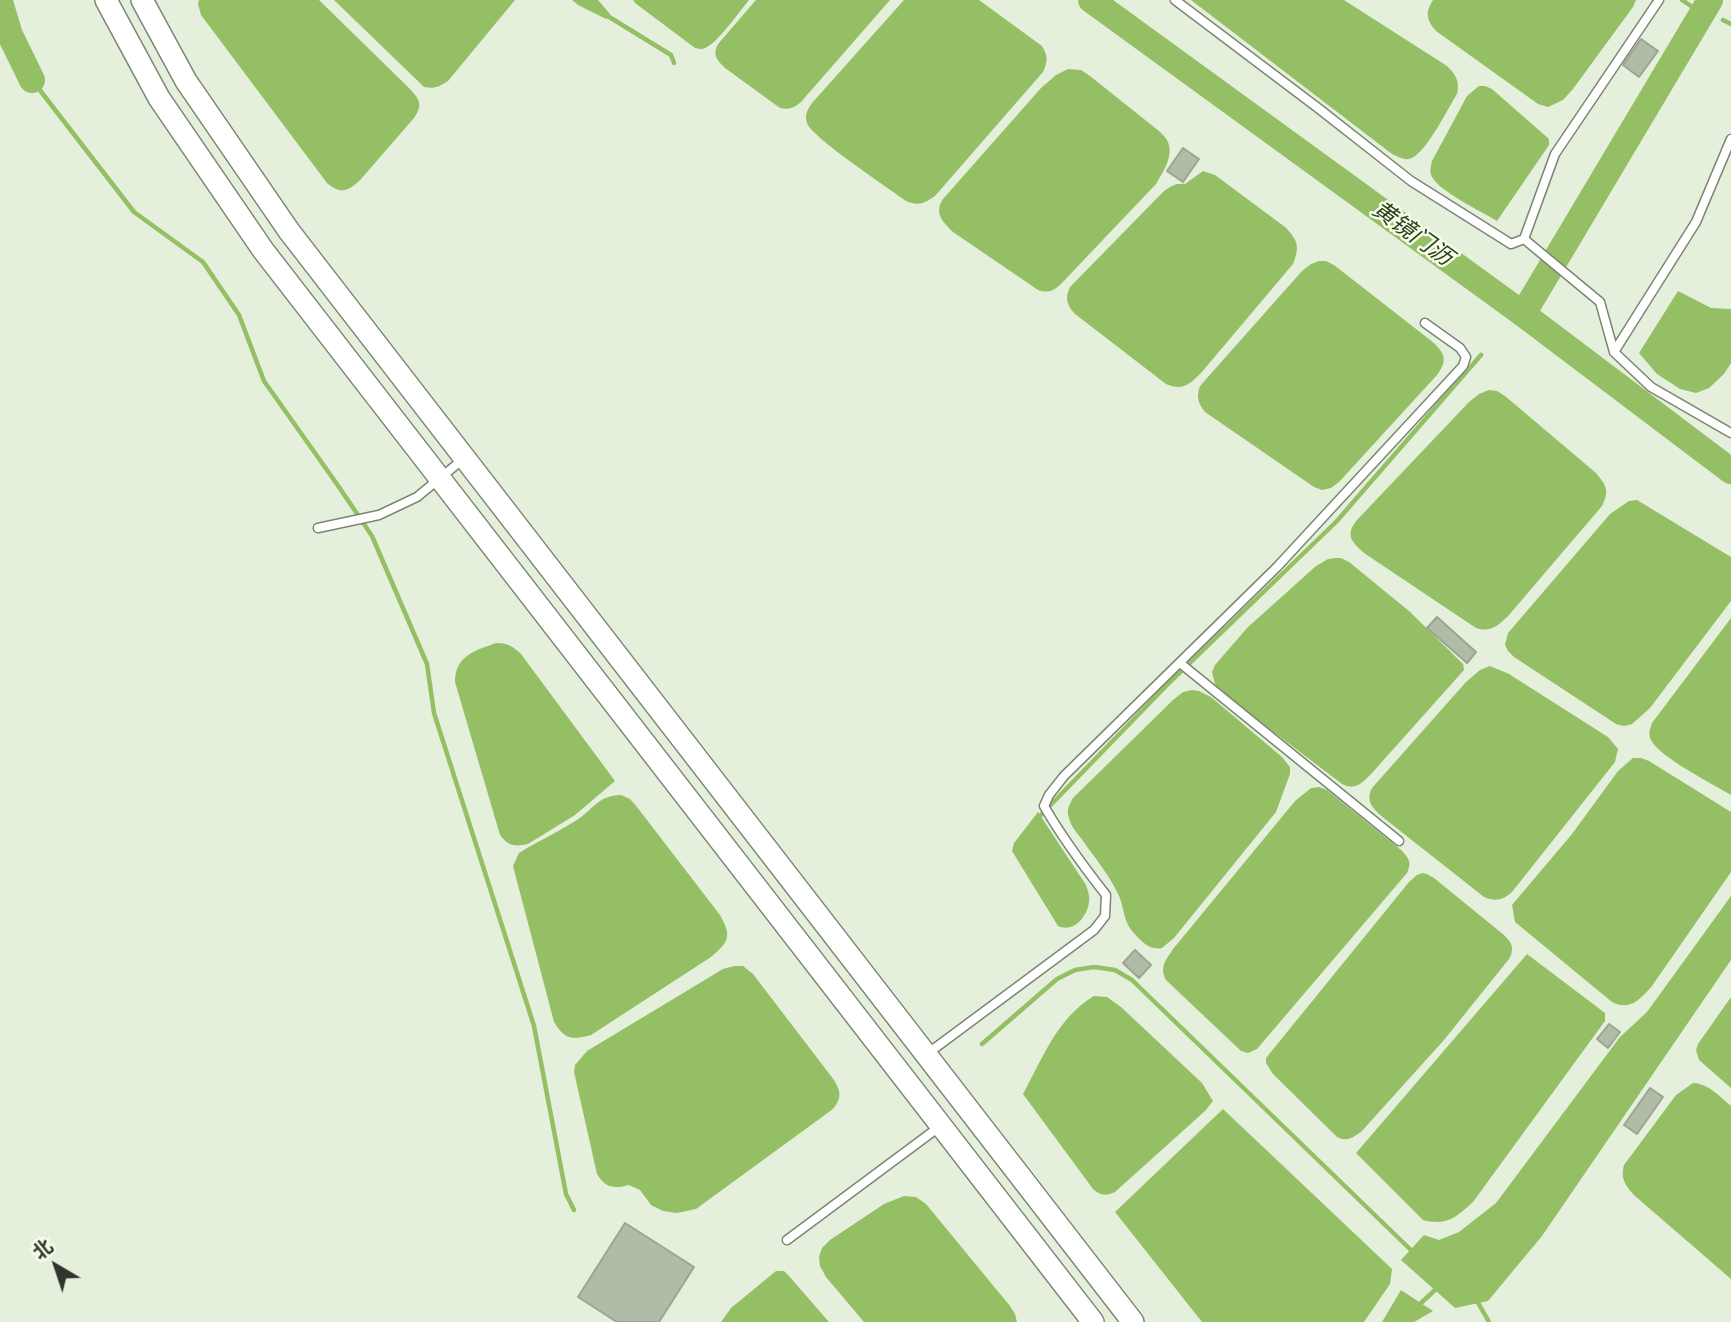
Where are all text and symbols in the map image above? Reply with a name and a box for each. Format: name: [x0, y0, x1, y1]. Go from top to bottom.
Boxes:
water label: 黄镜门沥: [1367, 196, 1457, 272]
north arrow: [21, 1231, 91, 1301]
text: 北: [28, 1234, 57, 1264]

